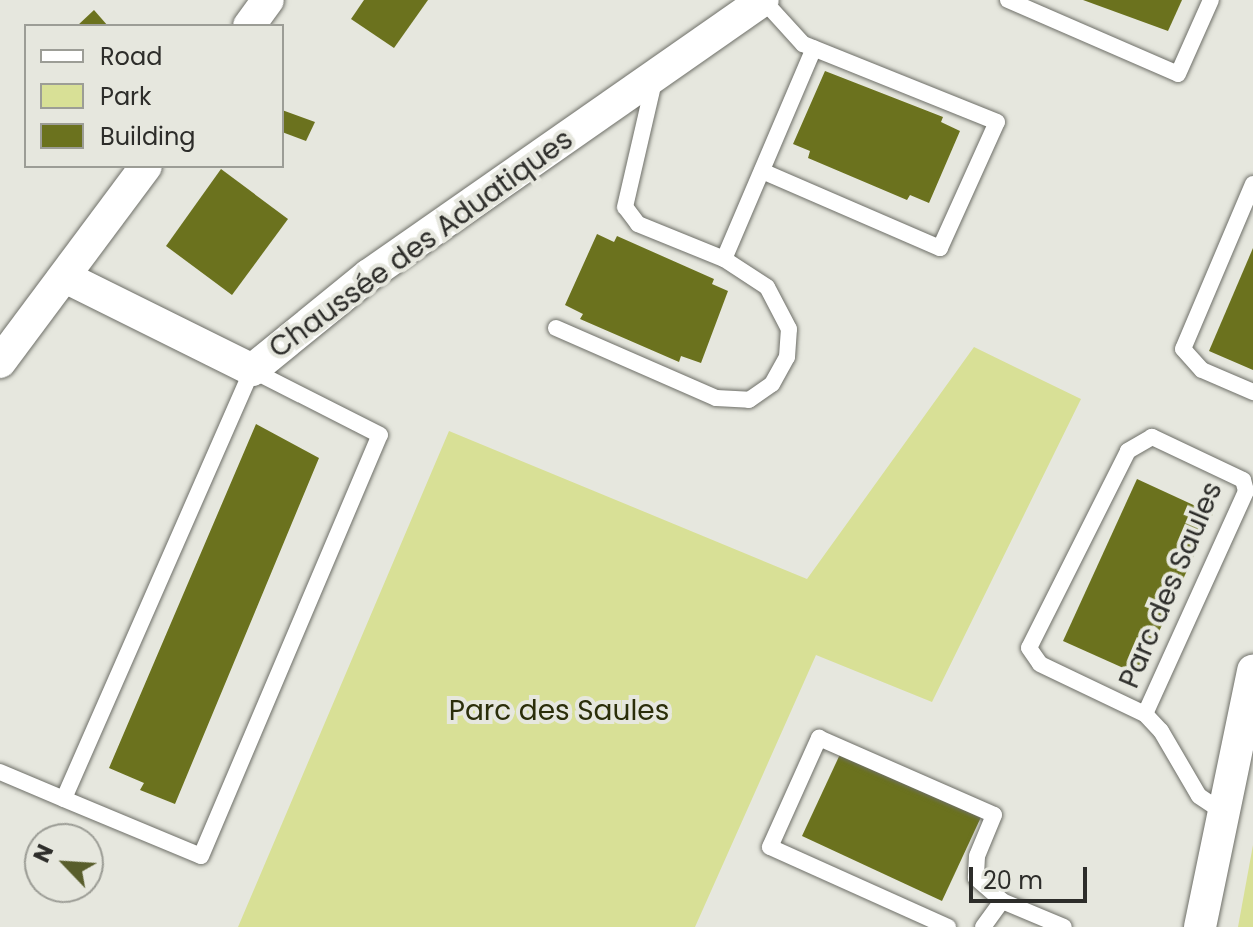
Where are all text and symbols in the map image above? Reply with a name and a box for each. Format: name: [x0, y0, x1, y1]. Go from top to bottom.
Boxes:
legend: [24, 24, 284, 168]
text: Road: [100, 40, 162, 73]
text: Park: [100, 80, 151, 113]
text: Building: [100, 120, 196, 153]
street label: Chaussée des Aduatiques: [263, 123, 579, 365]
street label: Parc des Saules: [1112, 477, 1230, 693]
park label: Parc des Saules: [449, 694, 669, 728]
north arrow: [24, 823, 104, 903]
text: N: [26, 839, 61, 868]
scale bar: [973, 851, 1091, 901]
text: 20 m: [983, 864, 1043, 897]

